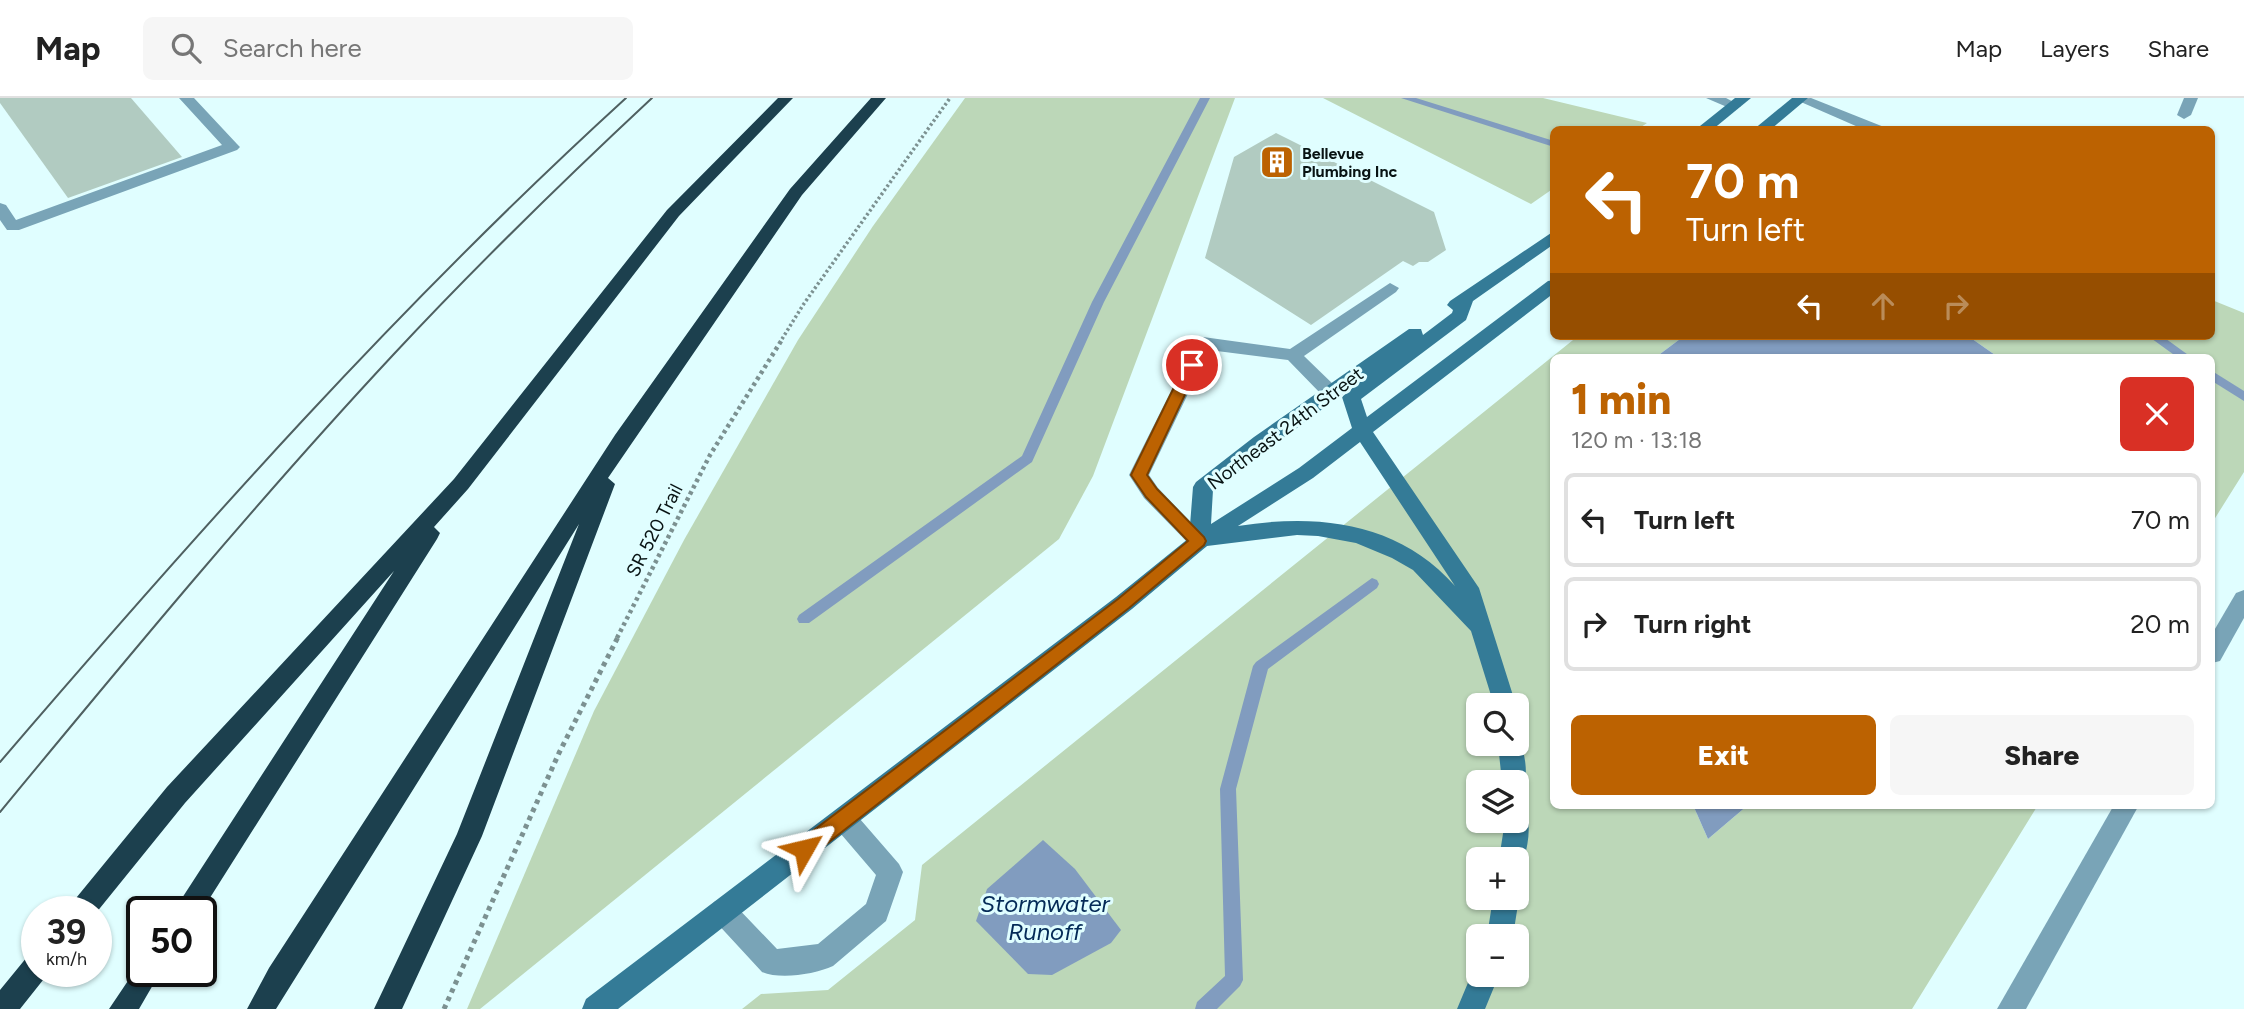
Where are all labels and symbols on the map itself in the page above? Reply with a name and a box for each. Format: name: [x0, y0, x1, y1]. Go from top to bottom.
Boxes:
building icon: Bellevue Plumbing Inc: [1258, 143, 1296, 181]
place label: Bellevue Plumbing Inc: [1302, 144, 1398, 181]
pin: [1162, 335, 1222, 395]
street label: Northeast 24th Street: [1203, 362, 1368, 494]
street label: SR 520 Trail: [621, 480, 688, 580]
position arrow: [767, 812, 841, 886]
water label: Stormwater Runoff: [980, 889, 1111, 946]
speed limit sign: 50: [126, 896, 217, 987]

